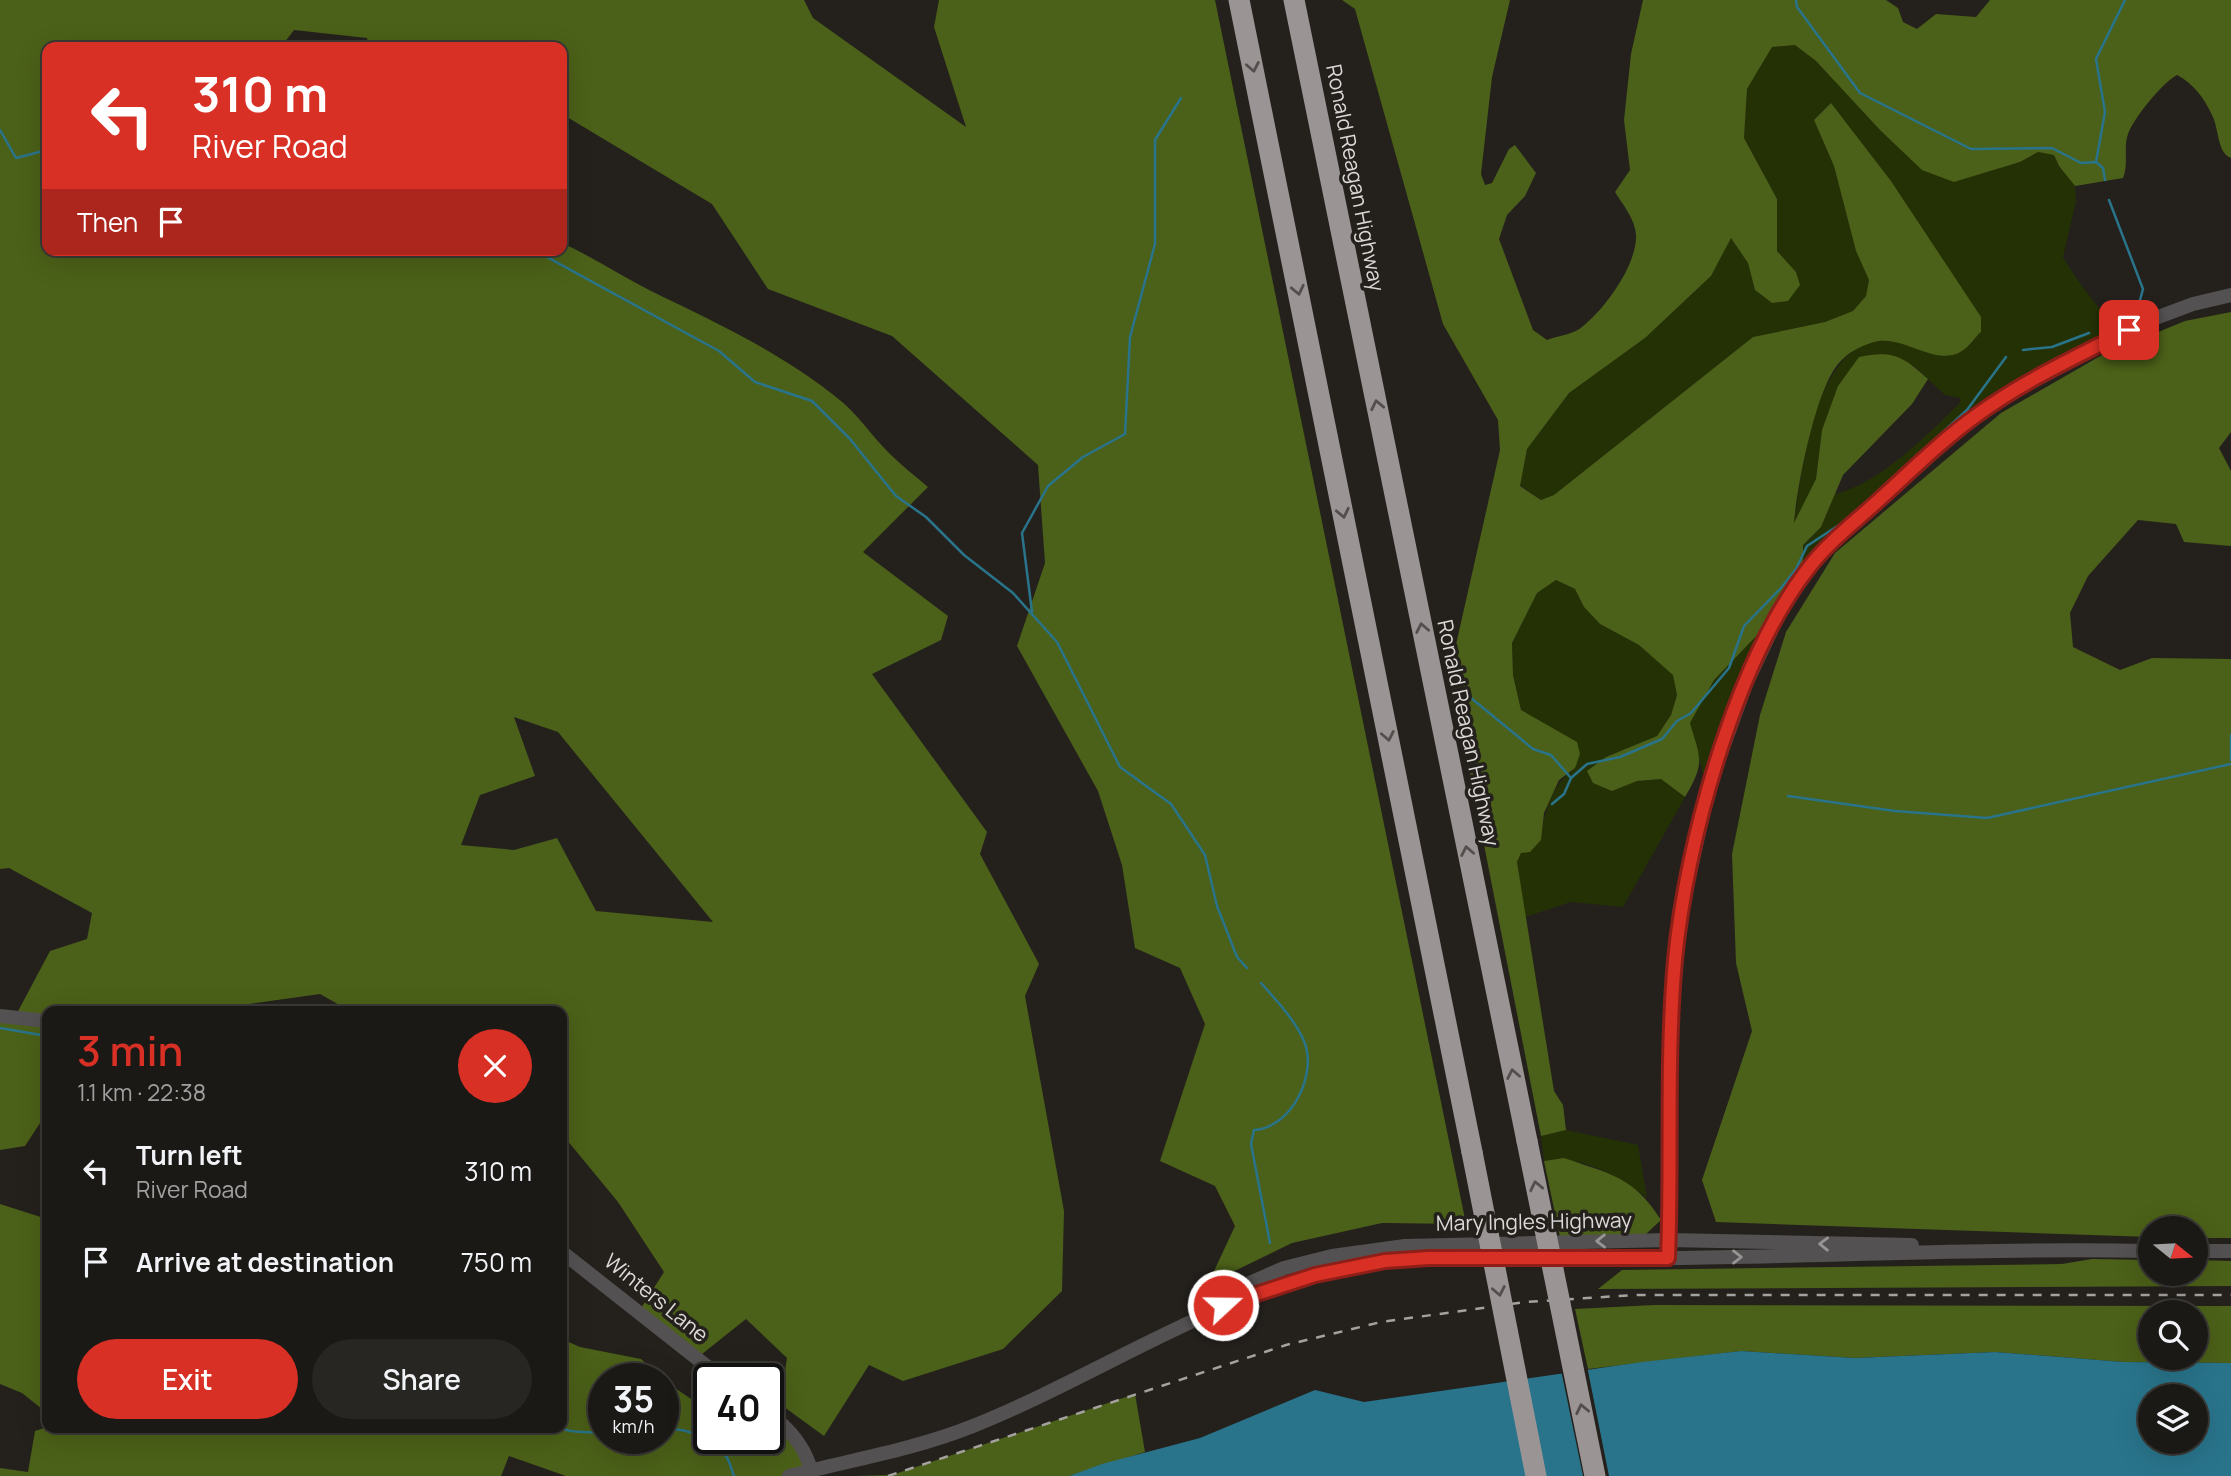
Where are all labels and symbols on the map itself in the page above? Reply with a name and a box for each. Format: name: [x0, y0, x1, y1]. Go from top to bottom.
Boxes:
one-way arrow: [1245, 61, 1260, 73]
street label: Ronald Reagan Highway: [1320, 62, 1392, 294]
one-way arrow: [1290, 284, 1305, 296]
pin: [2099, 300, 2159, 360]
one-way arrow: [1370, 399, 1385, 411]
one-way arrow: [1335, 507, 1350, 519]
street label: Ronald Reagan Highway: [1431, 617, 1507, 849]
one-way arrow: [1415, 622, 1430, 634]
one-way arrow: [1380, 730, 1395, 742]
one-way arrow: [1461, 845, 1476, 857]
one-way arrow: [1507, 1068, 1522, 1080]
one-way arrow: [1530, 1180, 1545, 1192]
street label: Mary Ingles Highway: [1436, 1205, 1632, 1237]
north arrow: [2138, 1216, 2208, 1286]
one-way arrow: [1595, 1234, 1606, 1249]
one-way arrow: [1818, 1236, 1829, 1252]
street label: Winters Lane: [599, 1247, 715, 1348]
one-way arrow: [1731, 1250, 1742, 1265]
position arrow: [1186, 1268, 1260, 1342]
one-way arrow: [1491, 1285, 1506, 1297]
speed limit sign: 40: [693, 1363, 784, 1454]
one-way arrow: [1575, 1403, 1590, 1415]

